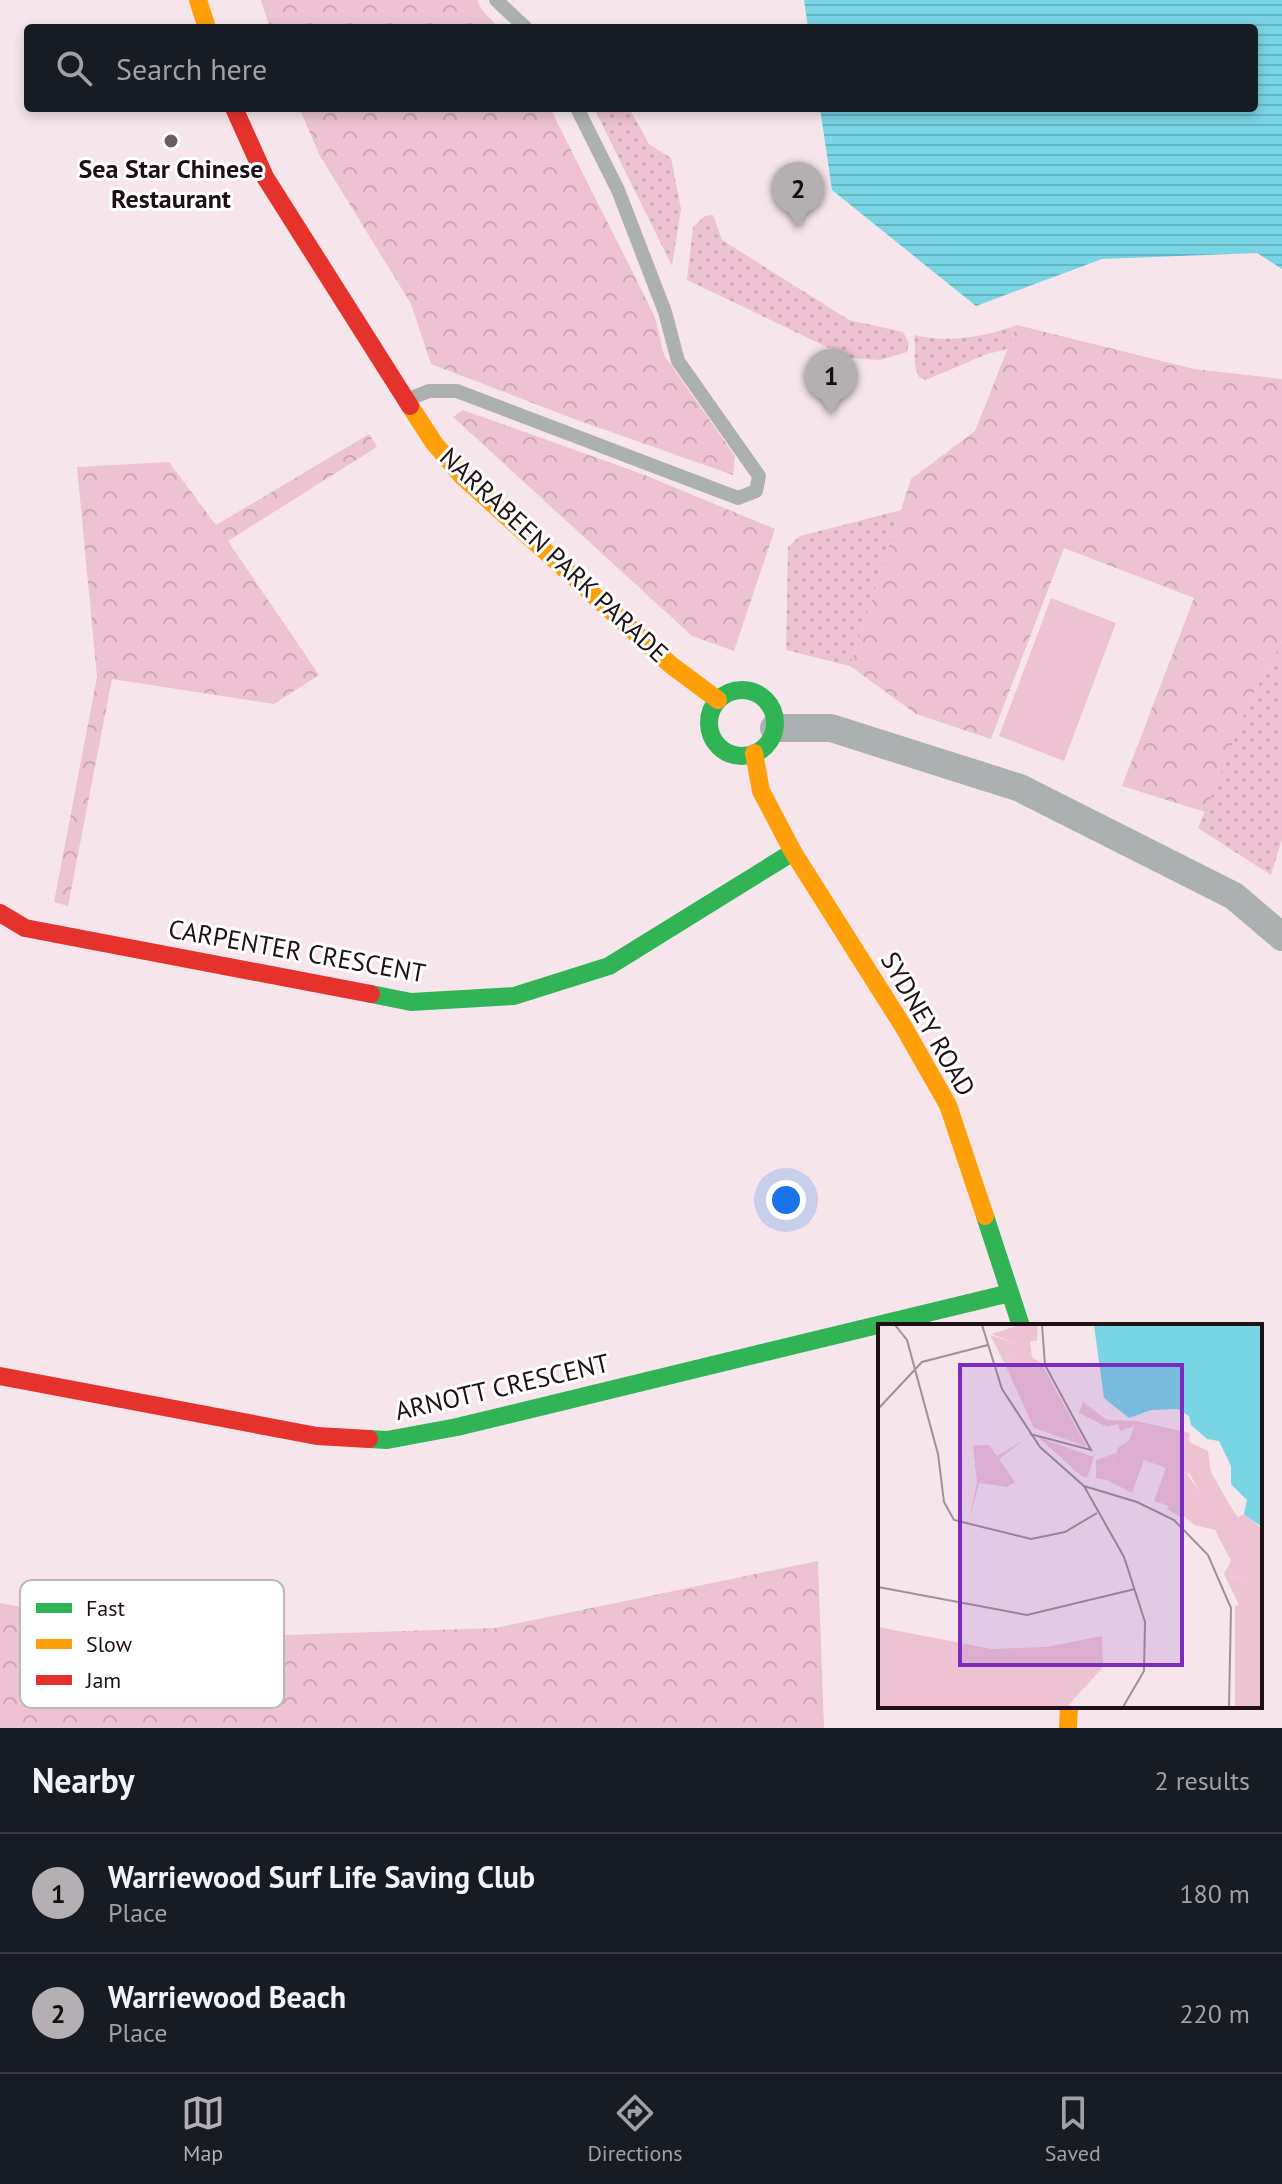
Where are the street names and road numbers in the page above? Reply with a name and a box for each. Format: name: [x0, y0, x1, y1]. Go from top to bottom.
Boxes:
street label: NARRABEEN PARK PARADE: [433, 440, 675, 669]
street label: CARPENTER CRESCENT: [166, 912, 428, 989]
street label: SYDNEY ROAD: [874, 946, 983, 1102]
street label: ARNOTT CRESCENT: [392, 1346, 612, 1427]

